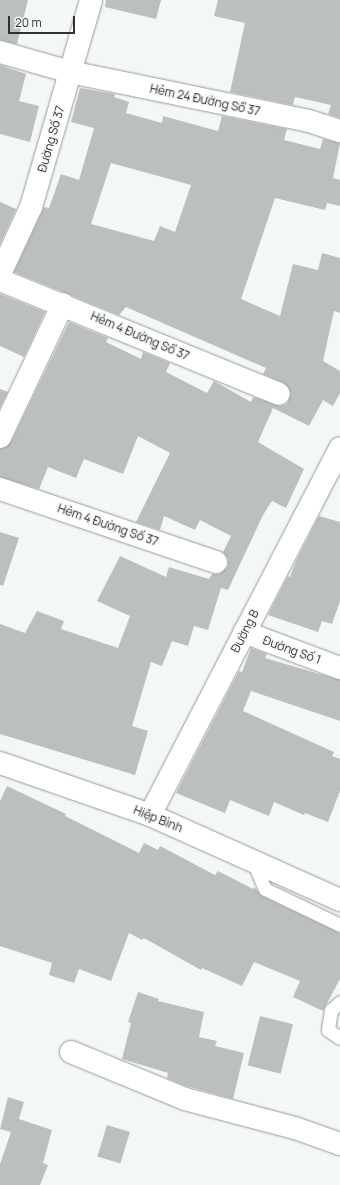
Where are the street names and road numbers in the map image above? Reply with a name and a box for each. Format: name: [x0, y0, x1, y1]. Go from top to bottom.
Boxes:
street label: Hẻm 24 Đường Sổ 37: [148, 81, 262, 119]
street label: Đường Số 37: [35, 104, 67, 174]
street label: Hẻm 4 Đường Sổ 37: [88, 309, 192, 363]
street label: Hẻm 4 Đường Số 37: [56, 501, 160, 549]
street label: Đường B: [228, 607, 262, 655]
street label: Đường Số 1: [261, 633, 323, 667]
street label: Hiệp Bình: [131, 803, 185, 835]

